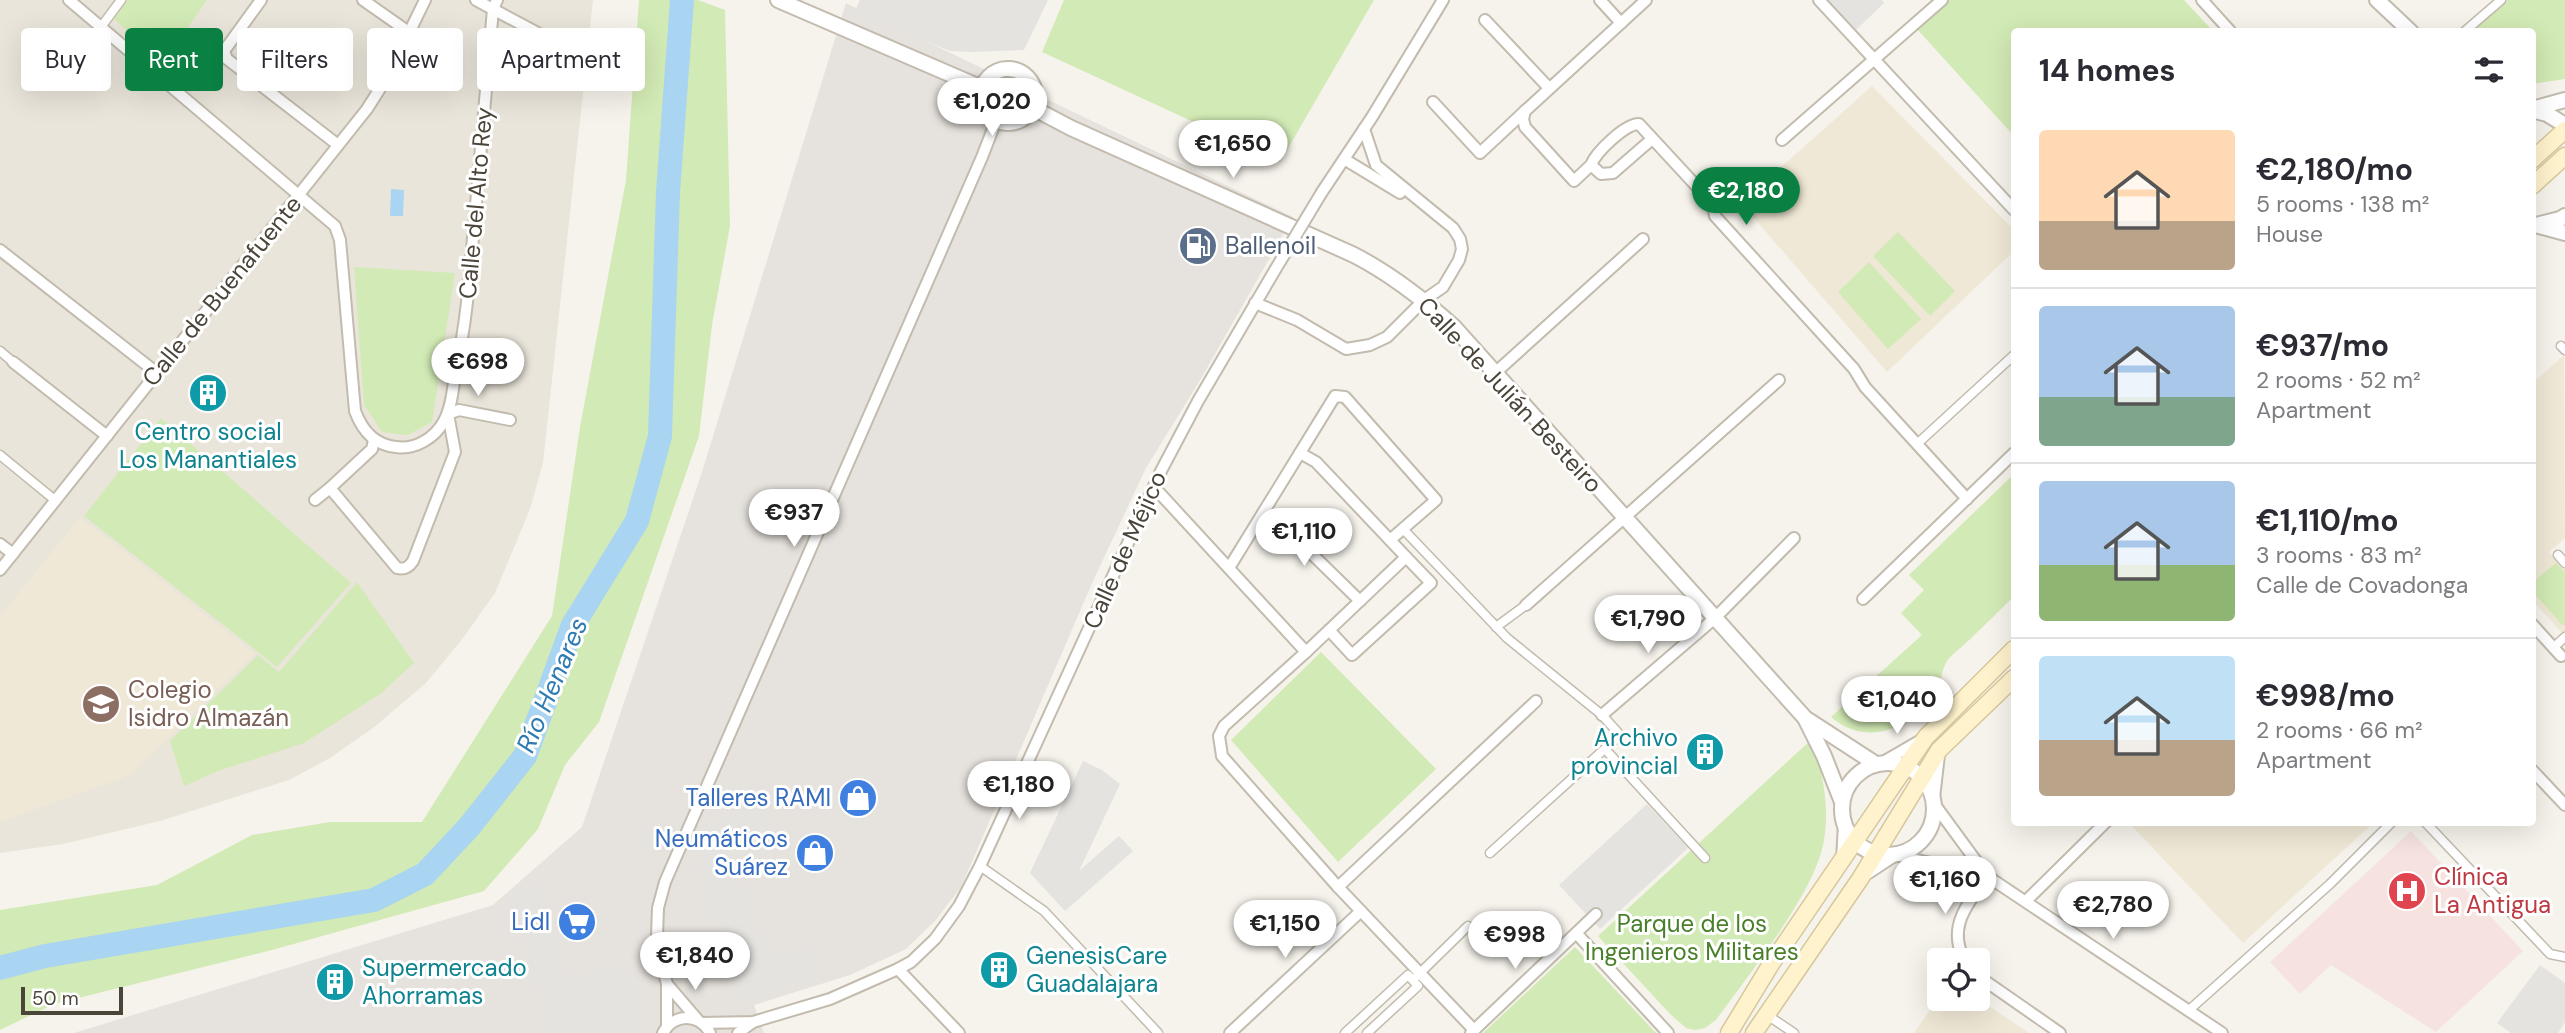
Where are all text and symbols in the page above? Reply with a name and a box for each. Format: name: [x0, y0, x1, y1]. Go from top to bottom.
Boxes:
chip: Buy: [21, 28, 111, 91]
chip: Rent: [125, 28, 223, 91]
chip: Filters: [237, 28, 353, 91]
chip: New: [367, 28, 463, 91]
chip: Apartment: [477, 28, 645, 91]
text: 14 homes: [2039, 51, 2176, 90]
icon: filters: [2470, 51, 2508, 89]
pin: €1,020: [935, 78, 1049, 138]
text: €1,020: [953, 86, 1031, 116]
street label: Calle del Alto Rey: [452, 106, 499, 300]
pin: €1,650: [1176, 120, 1290, 180]
text: €1,650: [1195, 128, 1271, 158]
text: €2,180/mo: [2256, 150, 2413, 189]
icon: home: [2095, 158, 2179, 242]
pin: €2,180: [1689, 168, 1803, 227]
text: €2,180: [1708, 175, 1784, 205]
street label: Calle de Buenafuente: [135, 189, 308, 392]
text: 5 rooms · 138 m²: [2256, 189, 2429, 219]
text: House: [2256, 219, 2323, 249]
fuel station icon: Ballenoil: [1177, 225, 1219, 267]
place label: Ballenoil: [1225, 230, 1316, 261]
street label: Calle de Julián Besteiro: [1411, 290, 1609, 499]
text: €937/mo: [2256, 326, 2389, 365]
icon: home: [2095, 334, 2179, 418]
pin: €698: [437, 338, 519, 398]
text: €698: [447, 346, 509, 376]
text: 2 rooms · 52 m²: [2256, 365, 2421, 395]
building icon: Centro social Los Manantiales: [187, 372, 229, 414]
text: Apartment: [2256, 395, 2371, 425]
place label: Centro social Los Manantiales: [119, 416, 297, 475]
street label: Calle de Méjico: [1076, 466, 1173, 633]
pin: €937: [753, 490, 835, 549]
text: €937: [765, 497, 823, 527]
text: €1,110/mo: [2256, 501, 2399, 540]
pin: €1,110: [1247, 508, 1361, 568]
icon: home: [2095, 509, 2179, 593]
text: €1,110: [1271, 516, 1337, 546]
text: 3 rooms · 83 m²: [2256, 540, 2422, 570]
text: Calle de Covadonga: [2256, 570, 2468, 600]
pin: €1,790: [1591, 596, 1705, 655]
text: €1,790: [1610, 603, 1686, 633]
water label: Río Henares: [508, 612, 596, 758]
place label: Colegio Isidro Almazán: [128, 674, 289, 733]
pin: €1,040: [1840, 676, 1954, 736]
text: €998/mo: [2256, 676, 2395, 715]
school or university icon: Colegio Isidro Almazán: [80, 683, 122, 725]
text: €1,040: [1857, 684, 1937, 714]
icon: home: [2095, 684, 2179, 768]
text: 2 rooms · 66 m²: [2256, 715, 2423, 745]
place label: Archivo provincial: [1571, 722, 1678, 781]
building icon: Archivo provincial: [1684, 731, 1726, 773]
text: Apartment: [2256, 745, 2371, 775]
pin: €1,180: [962, 762, 1076, 821]
text: €1,180: [983, 769, 1055, 799]
shop icon: Talleres RAMI: [837, 777, 879, 819]
place label: Talleres RAMI: [685, 782, 831, 813]
place label: Neumáticos Suárez: [655, 823, 788, 882]
shop icon: Neumáticos Suárez: [794, 832, 836, 874]
pin: €1,160: [1888, 856, 2002, 916]
place label: Clínica La Antigua: [2434, 861, 2551, 920]
text: €1,160: [1909, 864, 1981, 894]
hospital icon: Clínica La Antigua: [2386, 870, 2428, 912]
pin: €2,780: [2056, 881, 2170, 941]
text: €2,780: [2073, 889, 2153, 919]
pin: €1,150: [1228, 900, 1342, 960]
supermarket icon: Lidl: [556, 901, 598, 943]
place label: Lidl: [511, 906, 550, 937]
text: €1,150: [1249, 908, 1321, 938]
park label: Parque de los Ingenieros Militares: [1585, 908, 1799, 967]
pin: €998: [1474, 912, 1556, 971]
text: €998: [1484, 919, 1546, 949]
pin: €1,840: [638, 932, 752, 992]
text: €1,840: [656, 940, 734, 970]
place label: GenesisCare Guadalajara: [1026, 940, 1167, 999]
map controls: [1927, 948, 1990, 1011]
button: locate: [1927, 948, 1990, 1011]
building icon: GenesisCare Guadalajara: [978, 949, 1020, 991]
place label: Supermercado Ahorramas: [362, 952, 527, 1011]
building icon: Supermercado Ahorramas: [314, 961, 356, 1003]
scale bar: [21, 984, 122, 1016]
text: 50 m: [32, 986, 79, 1011]

